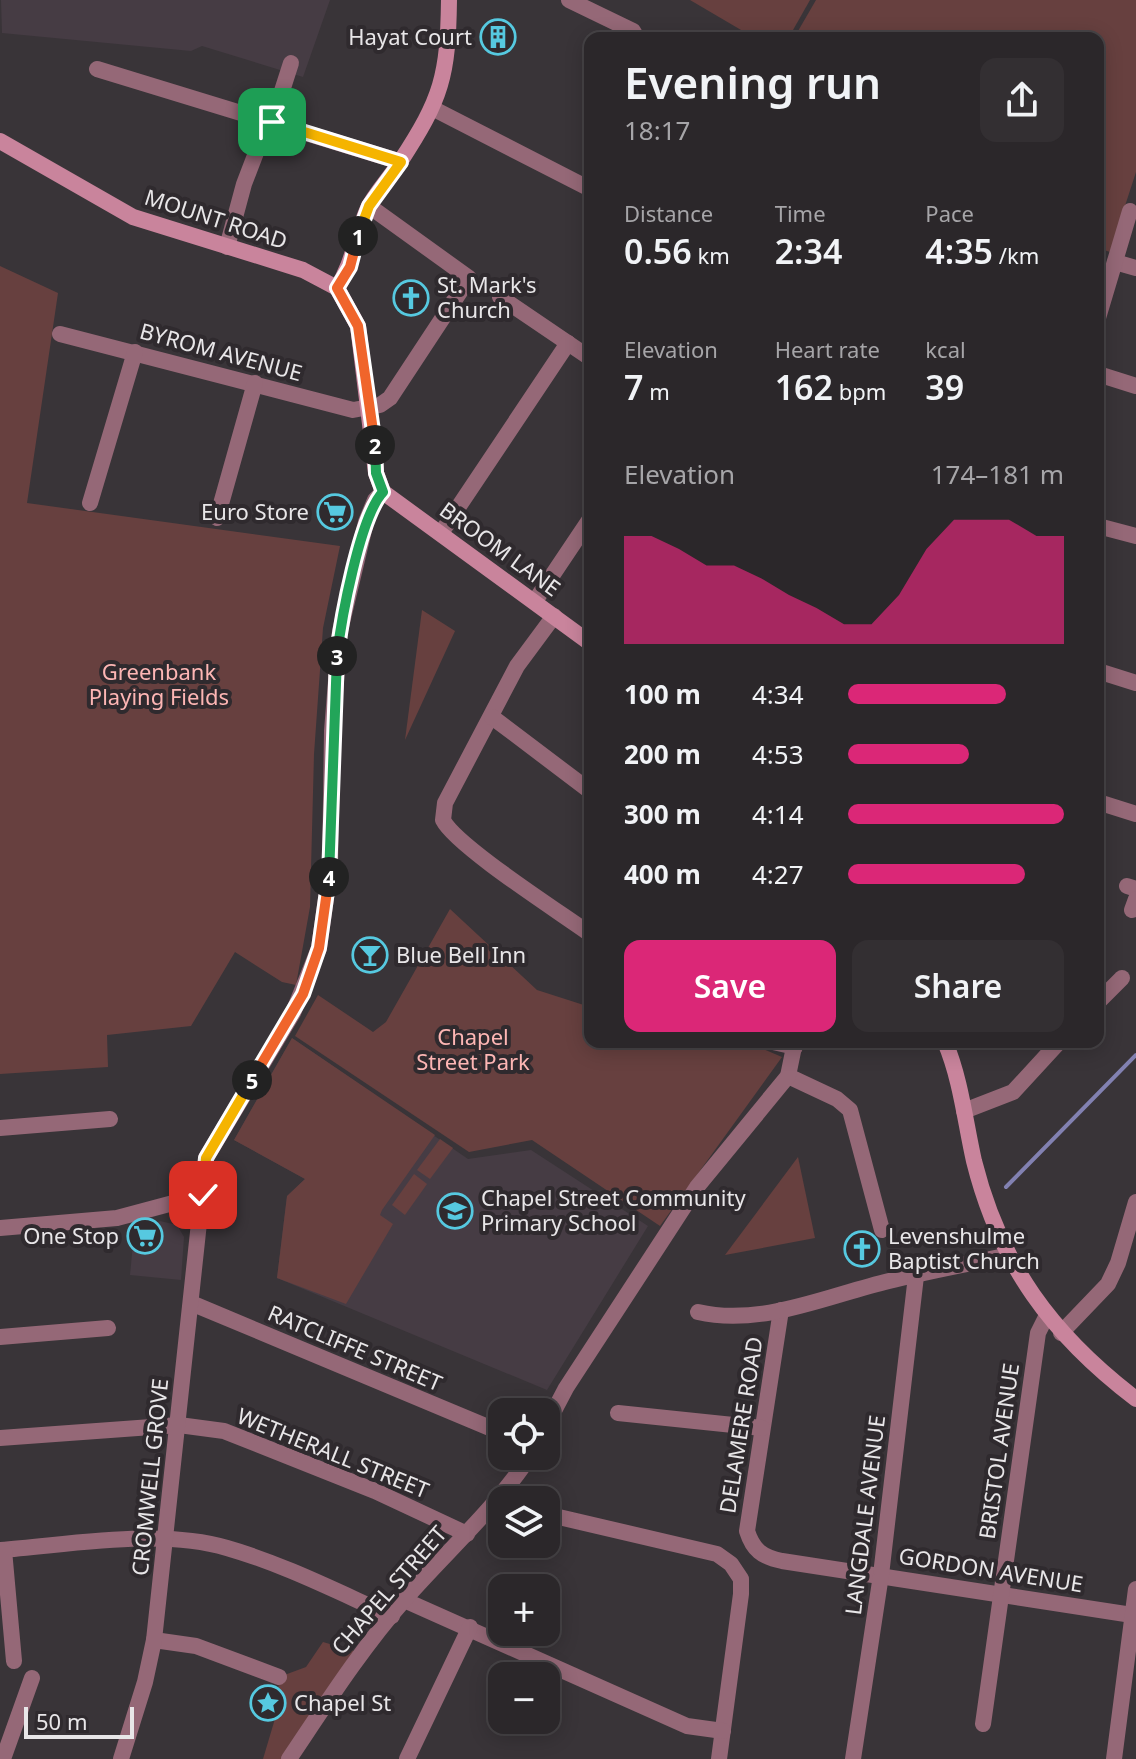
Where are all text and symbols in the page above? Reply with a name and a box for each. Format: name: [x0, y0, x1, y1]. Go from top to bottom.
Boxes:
building icon: Hayat Court: [479, 18, 517, 56]
place label: Hayat Court: [348, 21, 472, 51]
text: Evening run: [624, 52, 881, 112]
button: share: [980, 58, 1064, 142]
pin: [238, 88, 306, 156]
icon: arrive: [250, 100, 294, 144]
text: 18:17: [624, 112, 690, 148]
street label: MOUNT ROAD: [141, 181, 292, 255]
text: Distance: [624, 198, 713, 228]
text: Time: [775, 198, 826, 228]
text: Pace: [925, 198, 974, 228]
pin: 1: [338, 216, 378, 256]
text: 1: [352, 221, 364, 251]
text: 0.56: [624, 228, 692, 274]
text: 2:34: [775, 228, 842, 274]
text: 4:35: [925, 228, 993, 274]
text: km: [692, 240, 730, 270]
text: /km: [993, 240, 1039, 270]
place label: St. Mark's Church: [437, 269, 537, 324]
church icon: St. Mark's Church: [392, 279, 430, 317]
street label: BYROM AVENUE: [137, 315, 306, 387]
text: Elevation: [624, 334, 718, 364]
text: Heart rate: [775, 334, 880, 364]
text: kcal: [925, 334, 966, 364]
text: 7: [624, 364, 643, 410]
text: 162: [775, 364, 833, 410]
text: 39: [925, 364, 964, 410]
text: m: [643, 376, 670, 406]
text: bpm: [833, 376, 886, 406]
pin: 2: [355, 425, 395, 465]
text: 2: [369, 430, 381, 460]
text: Elevation: [624, 456, 735, 492]
text: 174–181 m: [931, 456, 1064, 492]
supermarket icon: Euro Store: [316, 493, 354, 531]
street label: BROOM LANE: [434, 494, 567, 602]
place label: Euro Store: [201, 496, 309, 526]
pin: 3: [317, 636, 357, 676]
text: 3: [331, 641, 343, 671]
park label: Greenbank Playing Fields: [89, 656, 229, 711]
text: 100 m: [624, 676, 701, 712]
text: 4:34: [752, 676, 804, 712]
text: 200 m: [624, 736, 701, 772]
text: 4:53: [752, 736, 804, 772]
text: 300 m: [624, 796, 701, 832]
text: 4:14: [752, 796, 804, 832]
text: 400 m: [624, 856, 701, 892]
text: 4:27: [752, 856, 804, 892]
pin: 4: [309, 857, 349, 897]
text: 4: [323, 862, 335, 892]
bar icon: Blue Bell Inn: [351, 936, 389, 974]
place label: Blue Bell Inn: [396, 939, 526, 969]
button: Save: [624, 940, 836, 1032]
button: Share: [852, 940, 1064, 1032]
park label: Chapel Street Park: [416, 1021, 530, 1076]
pin: 5: [232, 1060, 272, 1100]
text: 5: [246, 1065, 258, 1095]
pin: [169, 1161, 237, 1229]
icon: check: [181, 1173, 225, 1217]
place label: Chapel Street Community Primary School: [481, 1182, 746, 1237]
school or university icon: Chapel Street Community Primary School: [436, 1192, 474, 1230]
supermarket icon: One Stop: [126, 1217, 164, 1255]
place label: One Stop: [23, 1220, 119, 1250]
place label: Levenshulme Baptist Church: [888, 1220, 1040, 1275]
church icon: Levenshulme Baptist Church: [843, 1230, 881, 1268]
street label: RATCLIFFE STREET: [264, 1297, 447, 1397]
street label: DELAMERE ROAD: [711, 1334, 769, 1515]
street label: BRISTOL AVENUE: [971, 1361, 1025, 1541]
street label: CROMWELL GROVE: [124, 1377, 174, 1577]
map controls: [488, 1398, 560, 1734]
button: locate: [488, 1398, 560, 1470]
street label: WETHERALL STREET: [233, 1400, 434, 1504]
street label: LANGDALE AVENUE: [837, 1413, 891, 1617]
button: layers: [488, 1486, 560, 1558]
street label: CHAPEL STREET: [324, 1518, 453, 1660]
street label: GORDON AVENUE: [897, 1540, 1085, 1598]
button: +: [488, 1574, 560, 1646]
button: −: [488, 1662, 560, 1734]
place icon: Chapel St: [249, 1684, 287, 1722]
place label: Chapel St: [294, 1687, 391, 1717]
scale bar: [24, 1703, 134, 1739]
text: 50 m: [36, 1706, 87, 1736]

